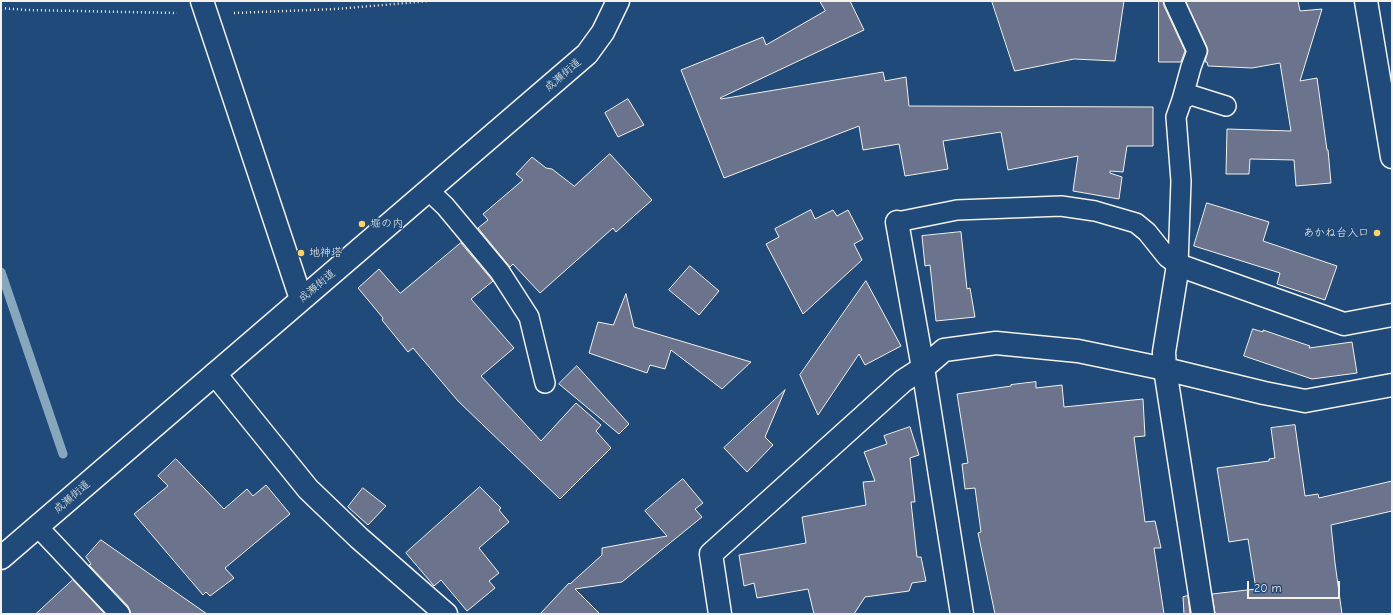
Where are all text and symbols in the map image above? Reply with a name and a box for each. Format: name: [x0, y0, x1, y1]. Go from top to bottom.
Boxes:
street label: 成瀬街道: [542, 56, 584, 94]
place label: 堀の内: [370, 217, 403, 231]
marker: 堀の内: [357, 219, 367, 229]
place label: あかね台入口: [1303, 226, 1369, 240]
marker: あかね台入口: [1372, 228, 1382, 238]
place label: 地神塔: [309, 246, 342, 260]
marker: 地神塔: [296, 248, 306, 258]
street label: 成瀬街道: [296, 267, 338, 305]
street label: 成瀬街道: [51, 478, 93, 516]
scale bar: [1249, 573, 1342, 599]
text: 20 m: [1254, 581, 1282, 595]

